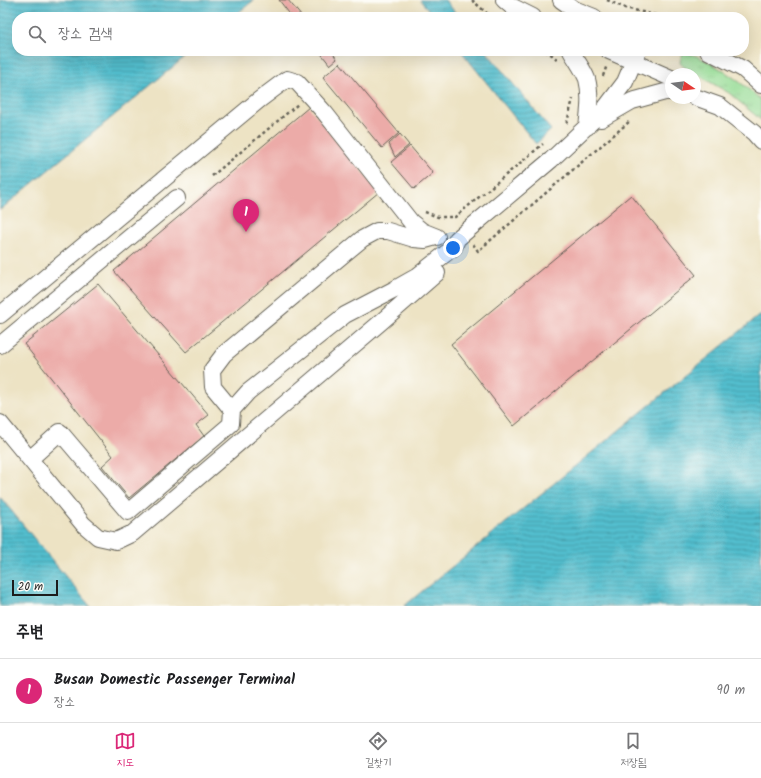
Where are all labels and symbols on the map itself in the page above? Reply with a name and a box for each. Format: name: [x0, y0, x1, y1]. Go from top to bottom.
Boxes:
north arrow: [665, 68, 701, 104]
pin: 1: [233, 199, 259, 232]
your location: [443, 238, 463, 258]
scale bar: [12, 578, 58, 597]

